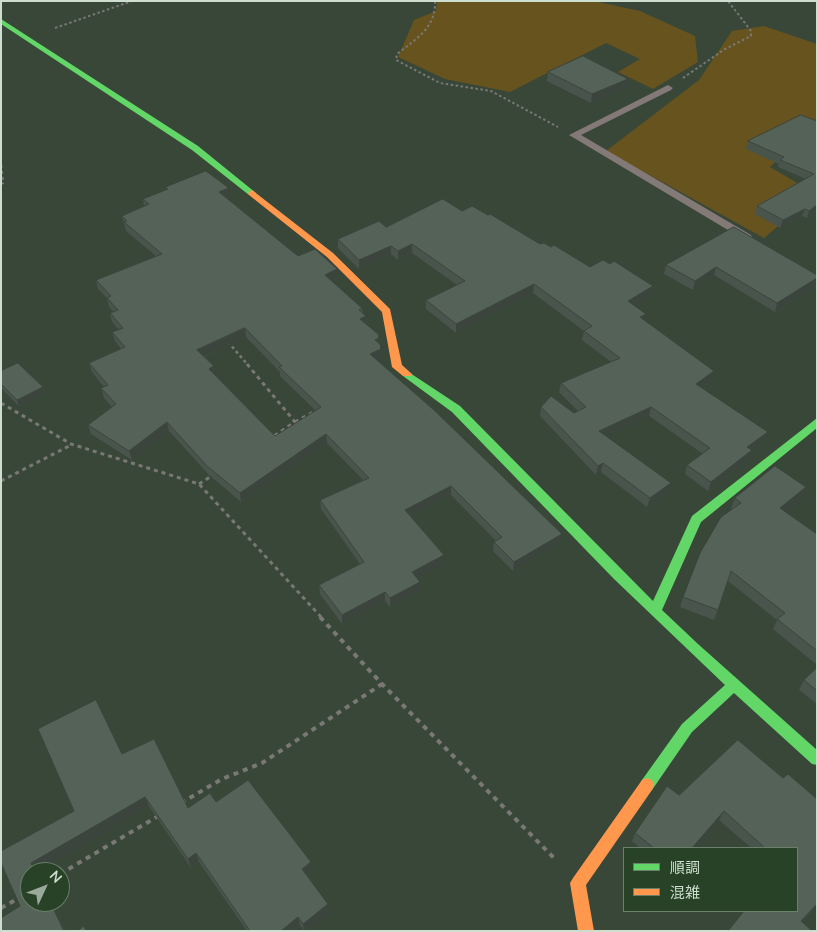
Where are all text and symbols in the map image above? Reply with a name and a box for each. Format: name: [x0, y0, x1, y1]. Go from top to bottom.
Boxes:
legend: [623, 847, 798, 912]
text: 順調: [670, 858, 700, 878]
north arrow: [20, 862, 70, 912]
text: N: [45, 867, 66, 887]
text: 混雑: [670, 883, 700, 903]

